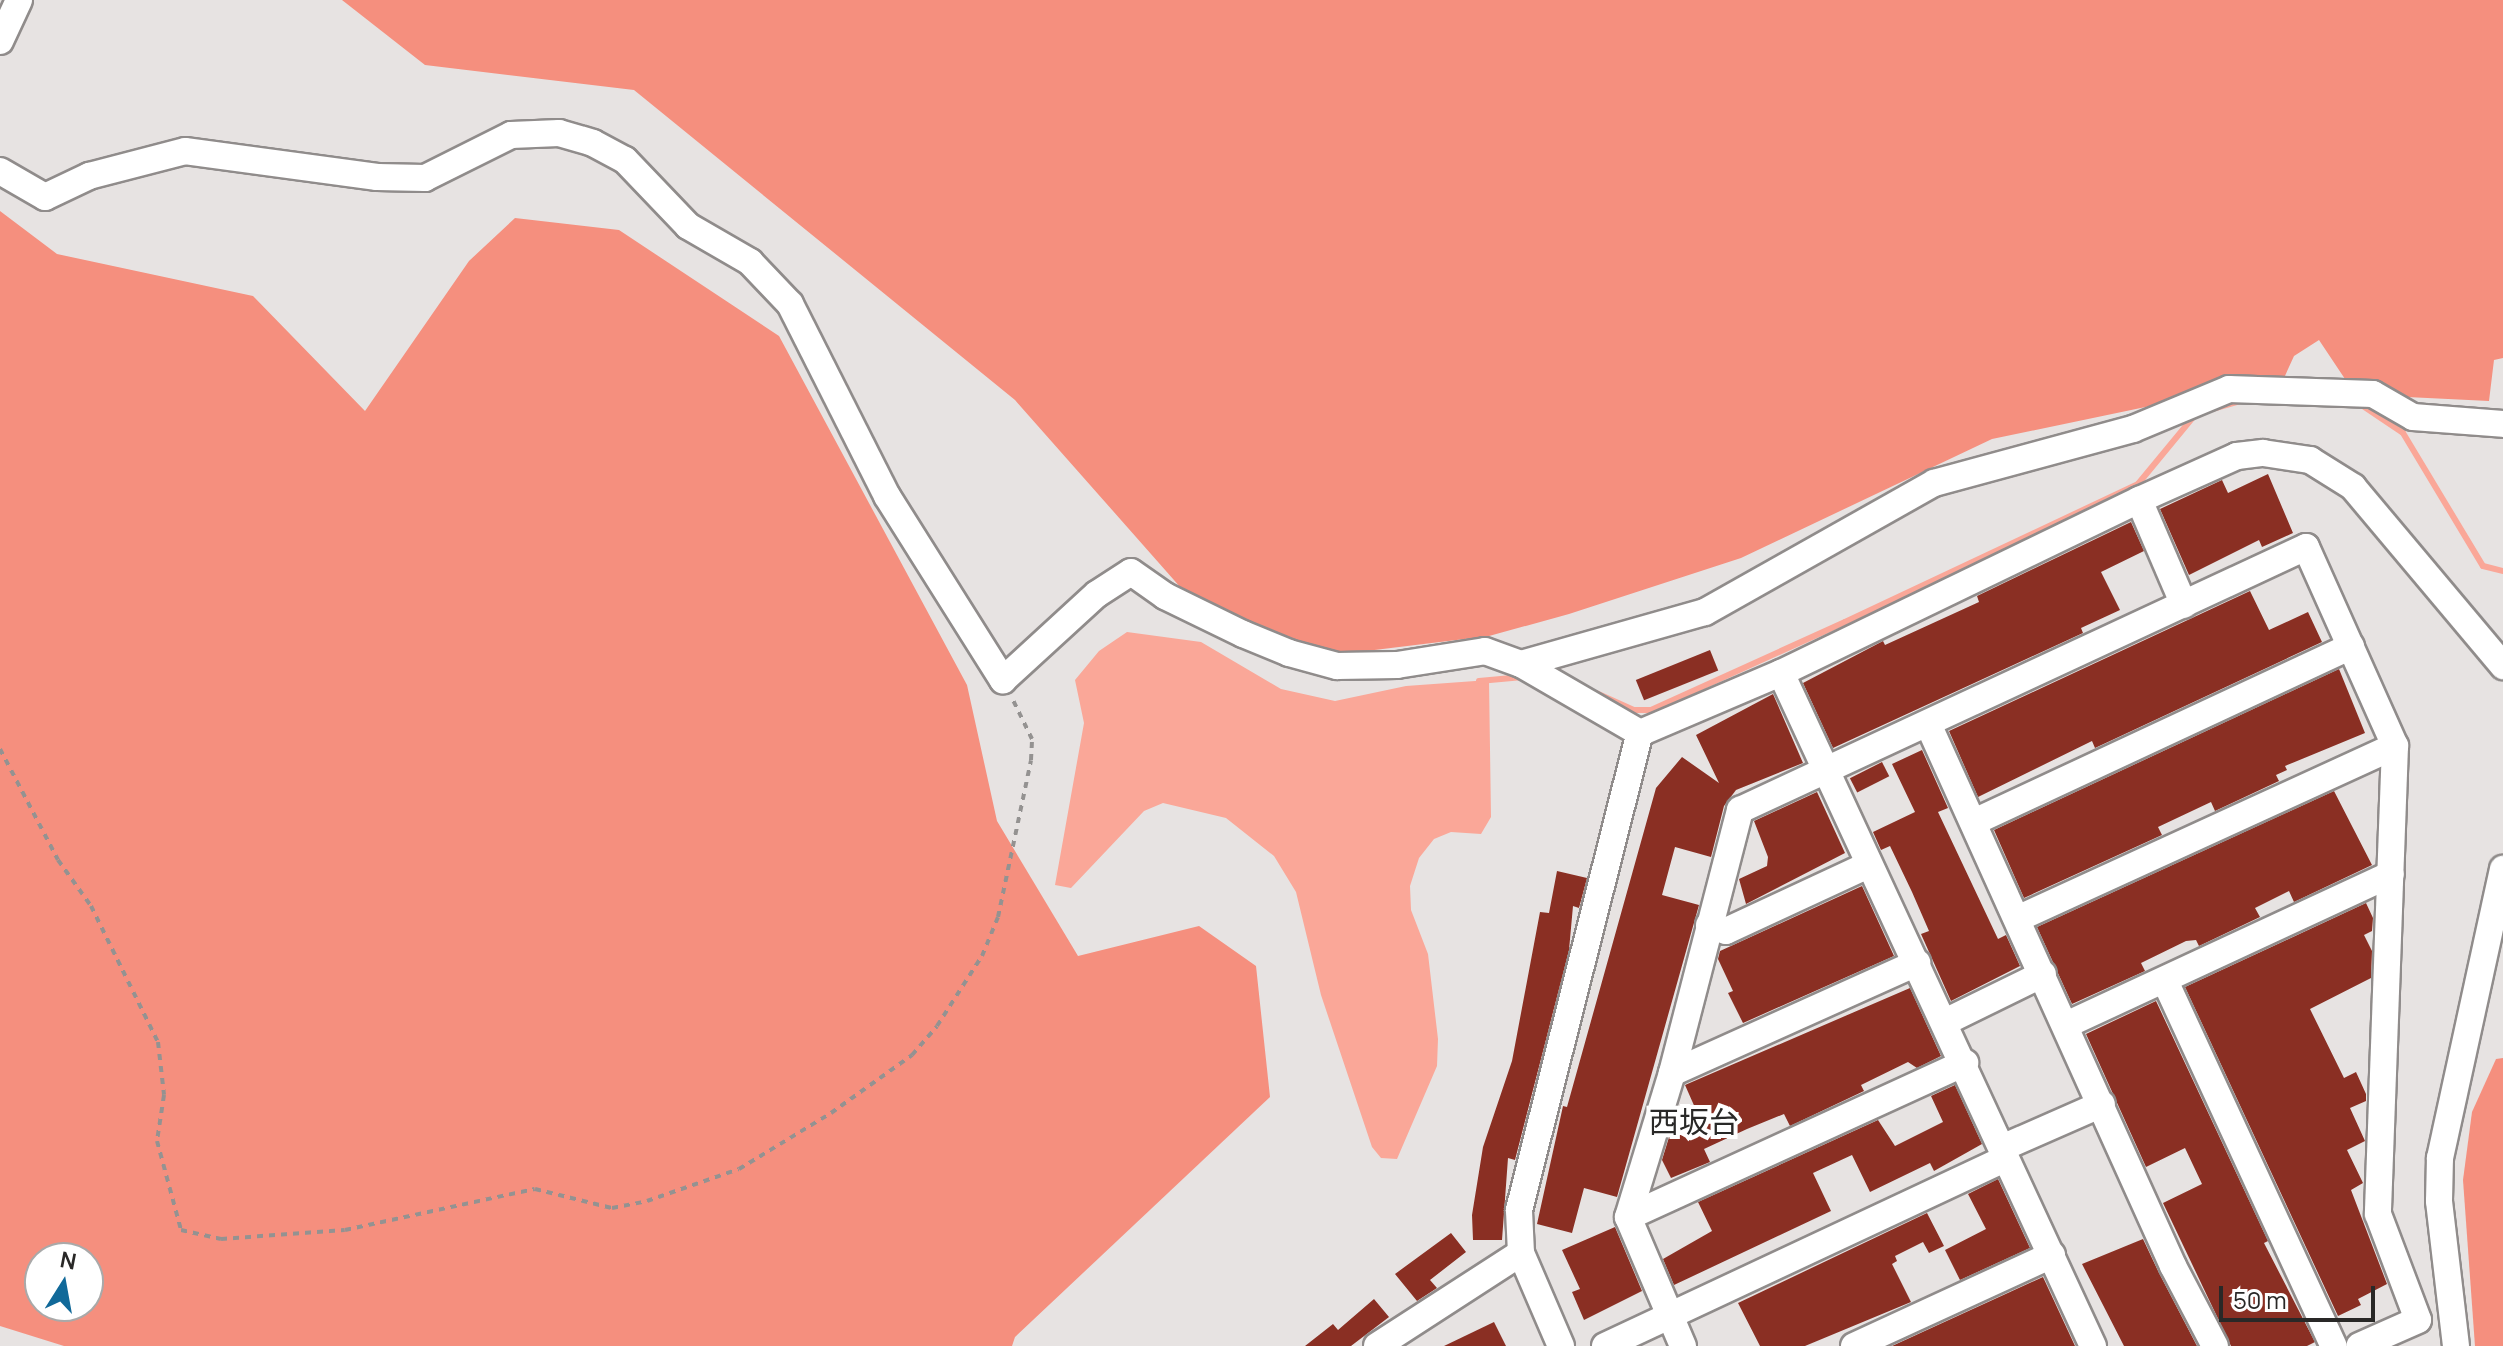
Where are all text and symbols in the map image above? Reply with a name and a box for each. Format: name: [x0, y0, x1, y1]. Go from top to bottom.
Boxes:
district label: 西坂台: [1649, 1104, 1739, 1140]
north arrow: [24, 1242, 104, 1322]
text: N: [58, 1244, 79, 1277]
scale bar: [2223, 1270, 2379, 1320]
text: 50 m: [2233, 1283, 2287, 1316]

